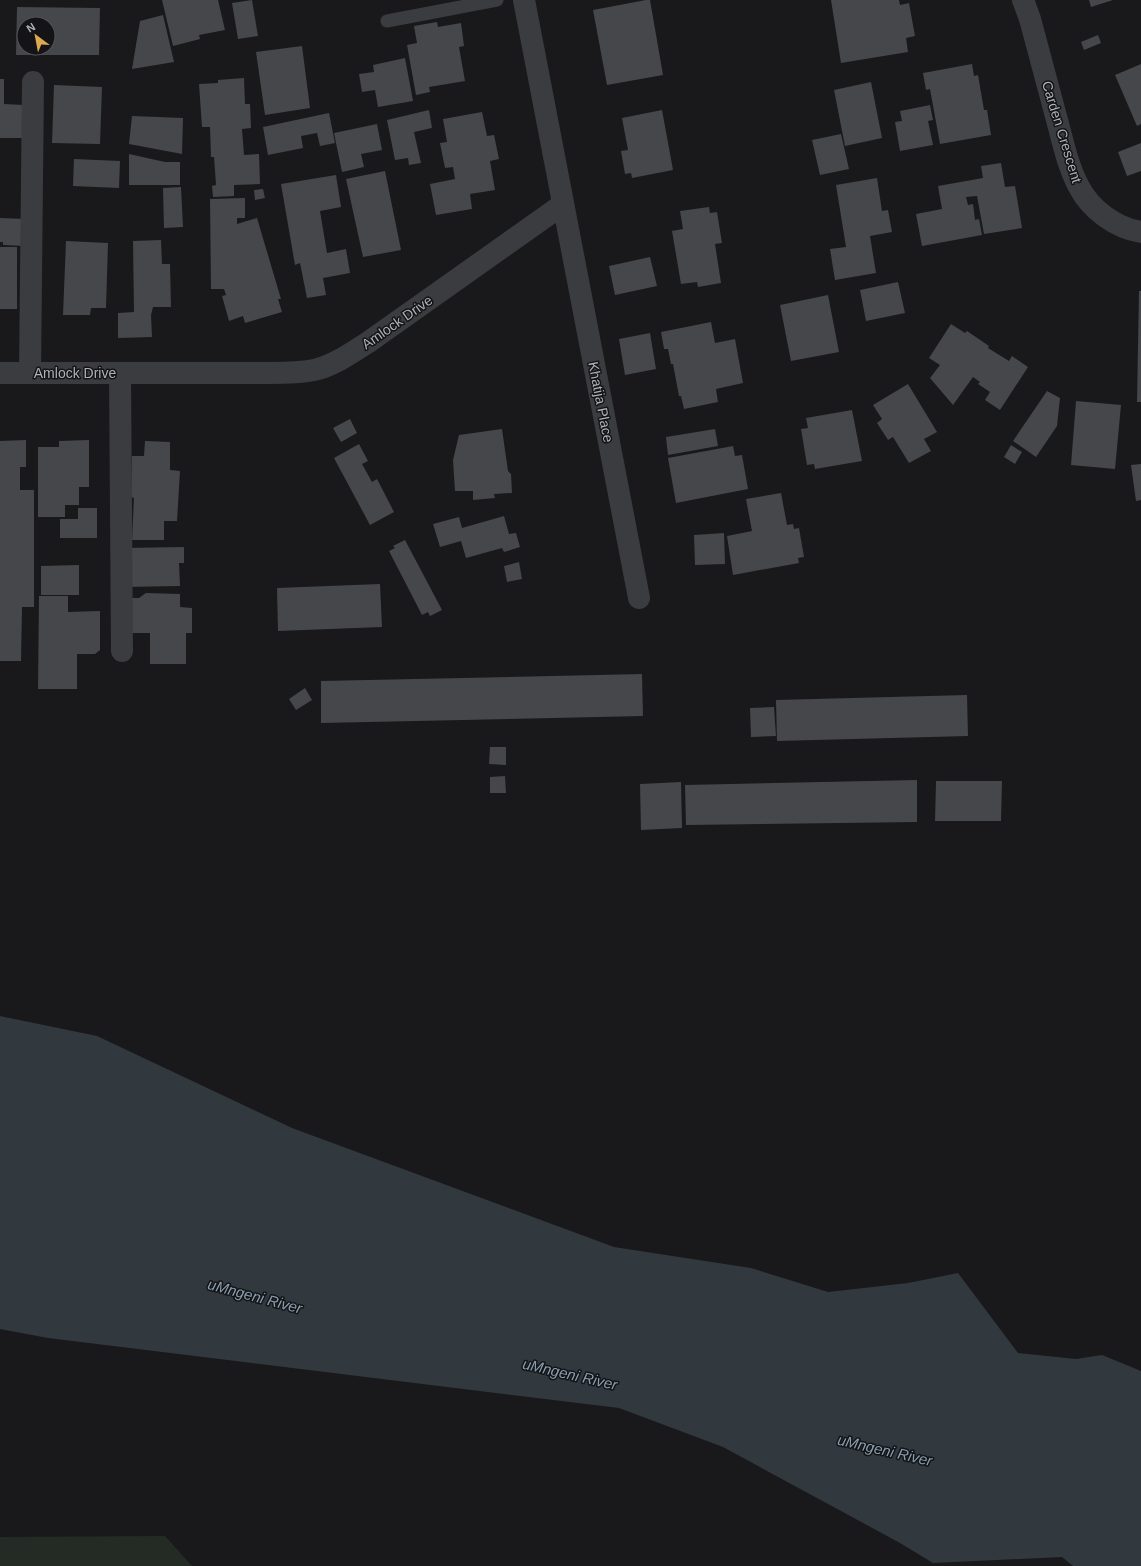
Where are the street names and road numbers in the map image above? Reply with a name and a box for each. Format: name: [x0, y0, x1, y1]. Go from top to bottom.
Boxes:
street label: Carden Crescent: [1039, 79, 1085, 185]
street label: Amlock Drive: [359, 292, 436, 352]
street label: Khatija Place: [585, 360, 617, 444]
street label: Amlock Drive: [34, 365, 116, 381]

